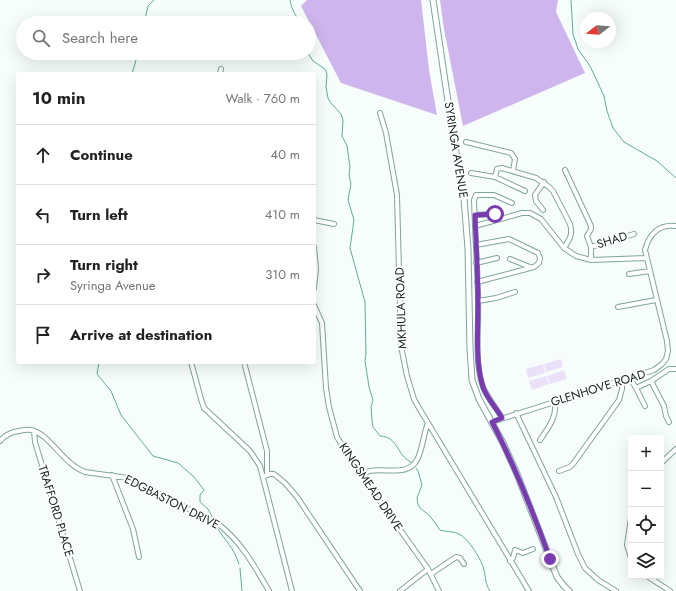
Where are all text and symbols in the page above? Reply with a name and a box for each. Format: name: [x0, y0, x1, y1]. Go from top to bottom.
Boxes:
north arrow: [580, 12, 616, 48]
search box: [16, 16, 316, 60]
icon: search: [30, 27, 52, 49]
text: Search here: [62, 27, 138, 49]
text: 10 min: [32, 86, 85, 110]
text: Walk · 760 m: [226, 89, 300, 108]
street label: SYRINGA AVENUE: [439, 100, 473, 200]
icon: ahead: [32, 144, 54, 166]
text: Continue: [70, 144, 133, 166]
text: 40 m: [271, 145, 300, 164]
icon: left: [32, 204, 54, 226]
text: Turn left: [70, 204, 128, 226]
text: 410 m: [265, 205, 300, 224]
route start: [486, 205, 504, 223]
street label: SHAD: [594, 227, 630, 253]
text: Turn right: [70, 254, 138, 276]
icon: right: [32, 264, 54, 286]
text: 310 m: [265, 265, 300, 284]
street label: MKHULA ROAD: [391, 267, 411, 349]
text: Syringa Avenue: [70, 276, 156, 295]
icon: arrive: [32, 324, 54, 346]
text: Arrive at destination: [70, 324, 212, 346]
street label: GLENHOVE ROAD: [548, 365, 648, 411]
map controls: [628, 435, 664, 579]
button: +: [628, 435, 664, 471]
street label: KINGSMEAD DRIVE: [335, 439, 407, 535]
street label: TRAFFORD PLACE: [34, 463, 78, 559]
street label: EDGBASTON DRIVE: [121, 470, 223, 534]
button: −: [628, 471, 664, 507]
button: locate: [628, 507, 664, 543]
button: layers: [628, 543, 664, 579]
route end: [541, 550, 559, 568]

